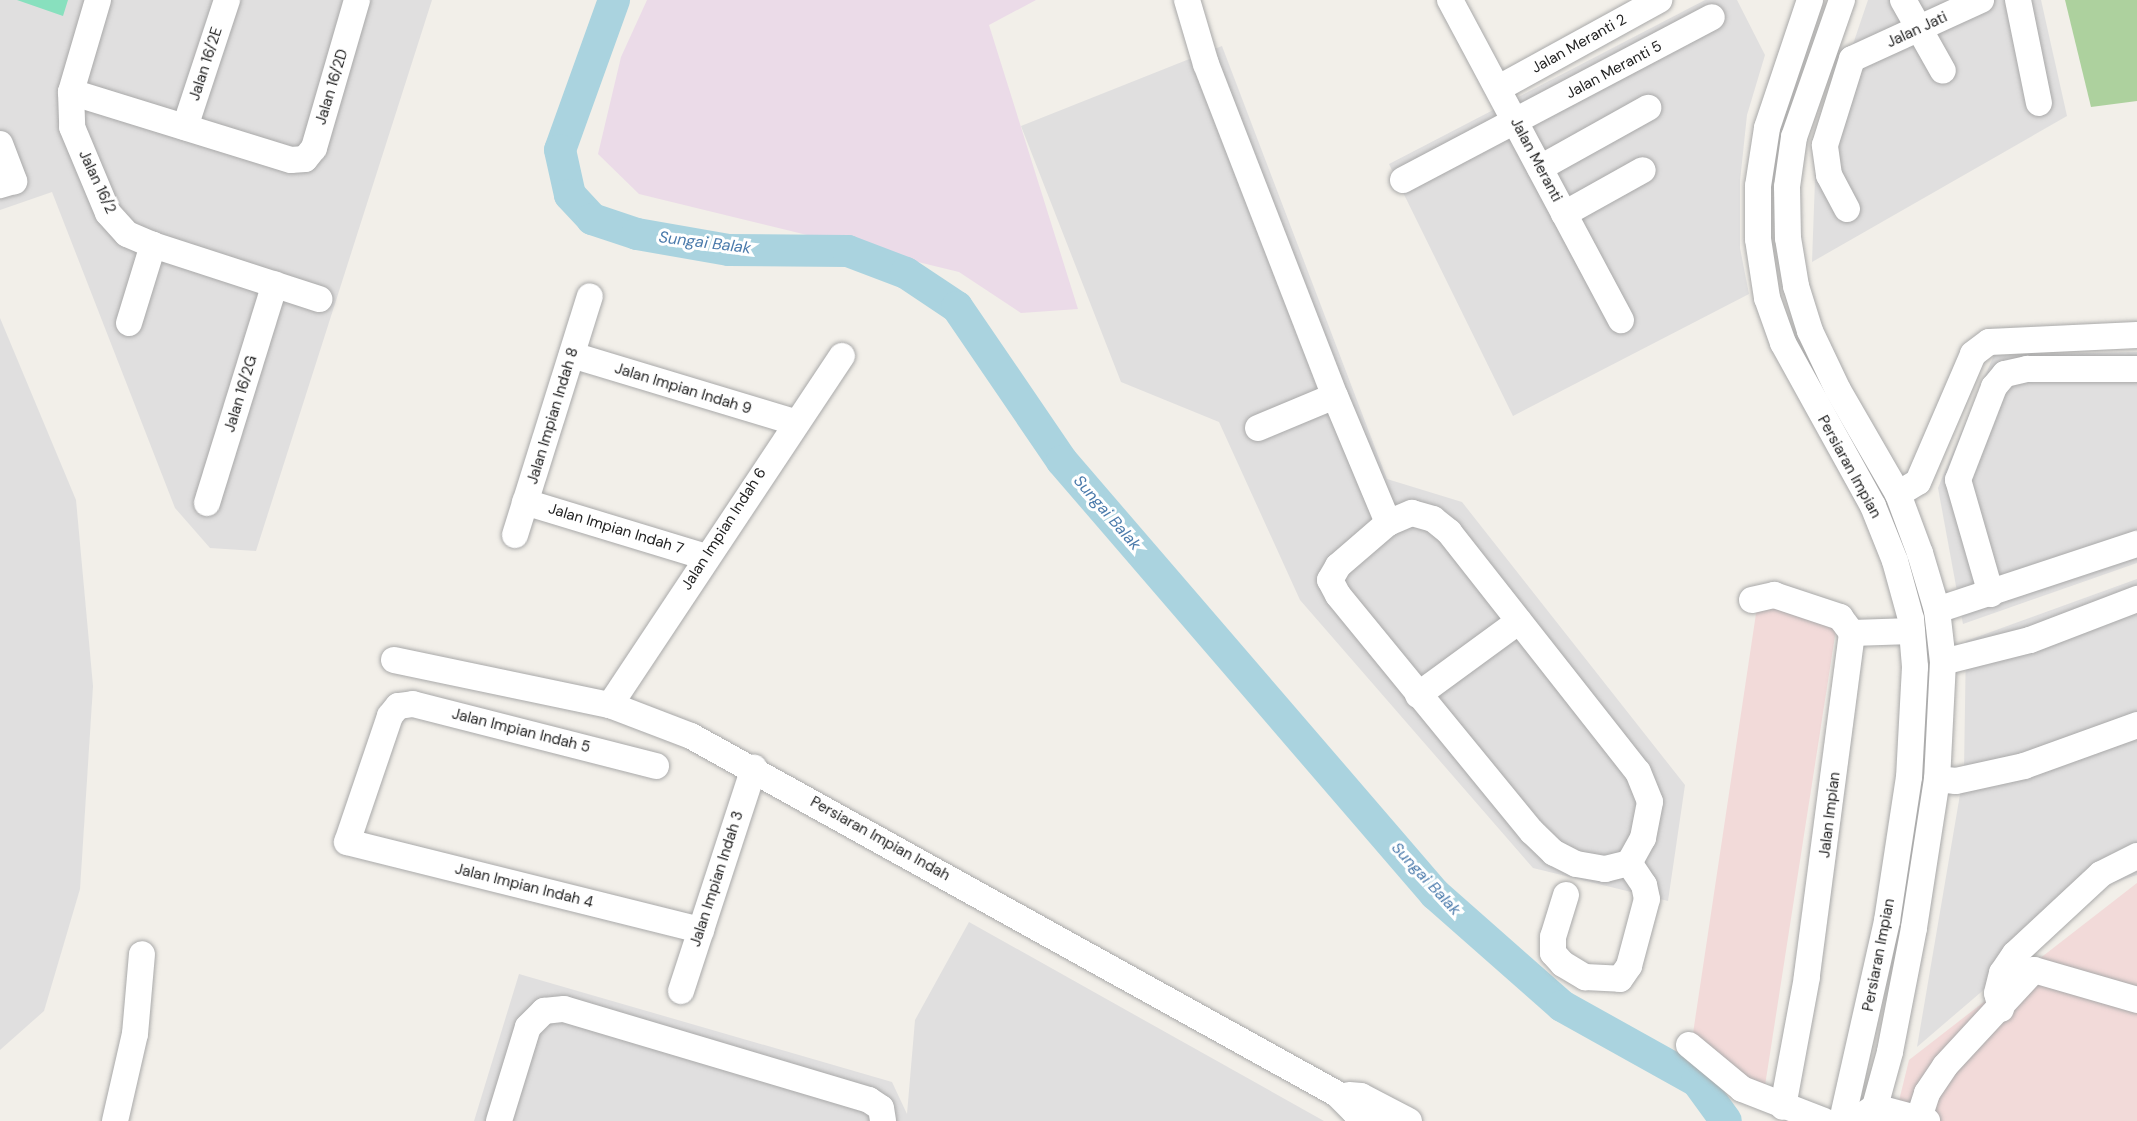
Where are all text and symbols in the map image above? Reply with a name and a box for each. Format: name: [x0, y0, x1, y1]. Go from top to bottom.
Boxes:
street label: Jalan Jati: [1884, 8, 1950, 52]
street label: Jalan Meranti 2: [1529, 11, 1629, 77]
street label: Jalan 16/2E: [186, 25, 226, 103]
street label: Jalan Meranti 5: [1563, 37, 1665, 103]
street label: Jalan 16/2D: [312, 47, 352, 127]
street label: Jalan Meranti: [1506, 115, 1566, 205]
street label: Jalan 16/2: [75, 147, 119, 217]
water label: Sungai Balak: [658, 228, 752, 258]
street label: Jalan Impian Indah 8: [524, 346, 582, 486]
street label: Jalan 16/2G: [221, 354, 261, 434]
street label: Jalan Impian Indah 9: [612, 360, 754, 418]
street label: Persiaran Impian: [1813, 413, 1885, 521]
street label: Jalan Impian Indah 6: [678, 465, 770, 593]
water label: Sungai Balak: [1069, 472, 1145, 554]
street label: Jalan Impian Indah 7: [546, 500, 686, 558]
street label: Jalan Impian Indah 5: [450, 705, 592, 757]
street label: Jalan Impian: [1816, 771, 1844, 859]
street label: Persiaran Impian Indah: [807, 793, 953, 885]
street label: Jalan Impian Indah 3: [687, 809, 747, 949]
water label: Sungai Balak: [1387, 838, 1465, 920]
street label: Jalan Impian Indah 4: [453, 860, 595, 912]
street label: Persiaran Impian: [1859, 897, 1899, 1013]

